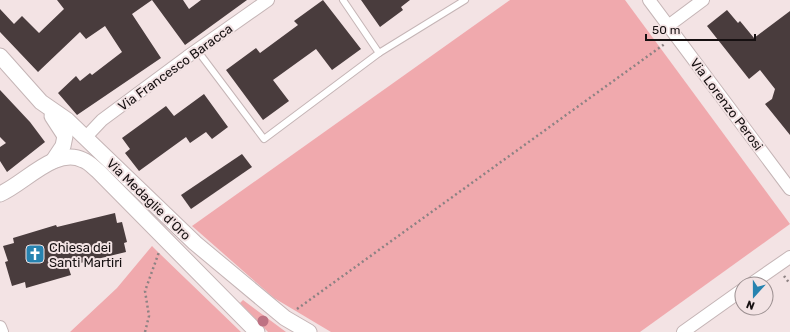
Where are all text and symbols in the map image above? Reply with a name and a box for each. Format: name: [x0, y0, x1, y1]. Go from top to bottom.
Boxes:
scale bar: [646, 16, 755, 42]
street label: Via Francesco Baracca: [115, 21, 235, 114]
text: 50 m: [652, 23, 680, 37]
street label: Via Lorenzo Perosi: [687, 55, 766, 153]
street label: Via Medaglie d'Oro: [103, 156, 194, 244]
place label: Chiesa dei Santi Martiri: [49, 240, 122, 270]
church icon: Chiesa dei Santi Martiri: [24, 243, 46, 265]
north arrow: [734, 276, 774, 316]
text: N: [744, 297, 757, 312]

